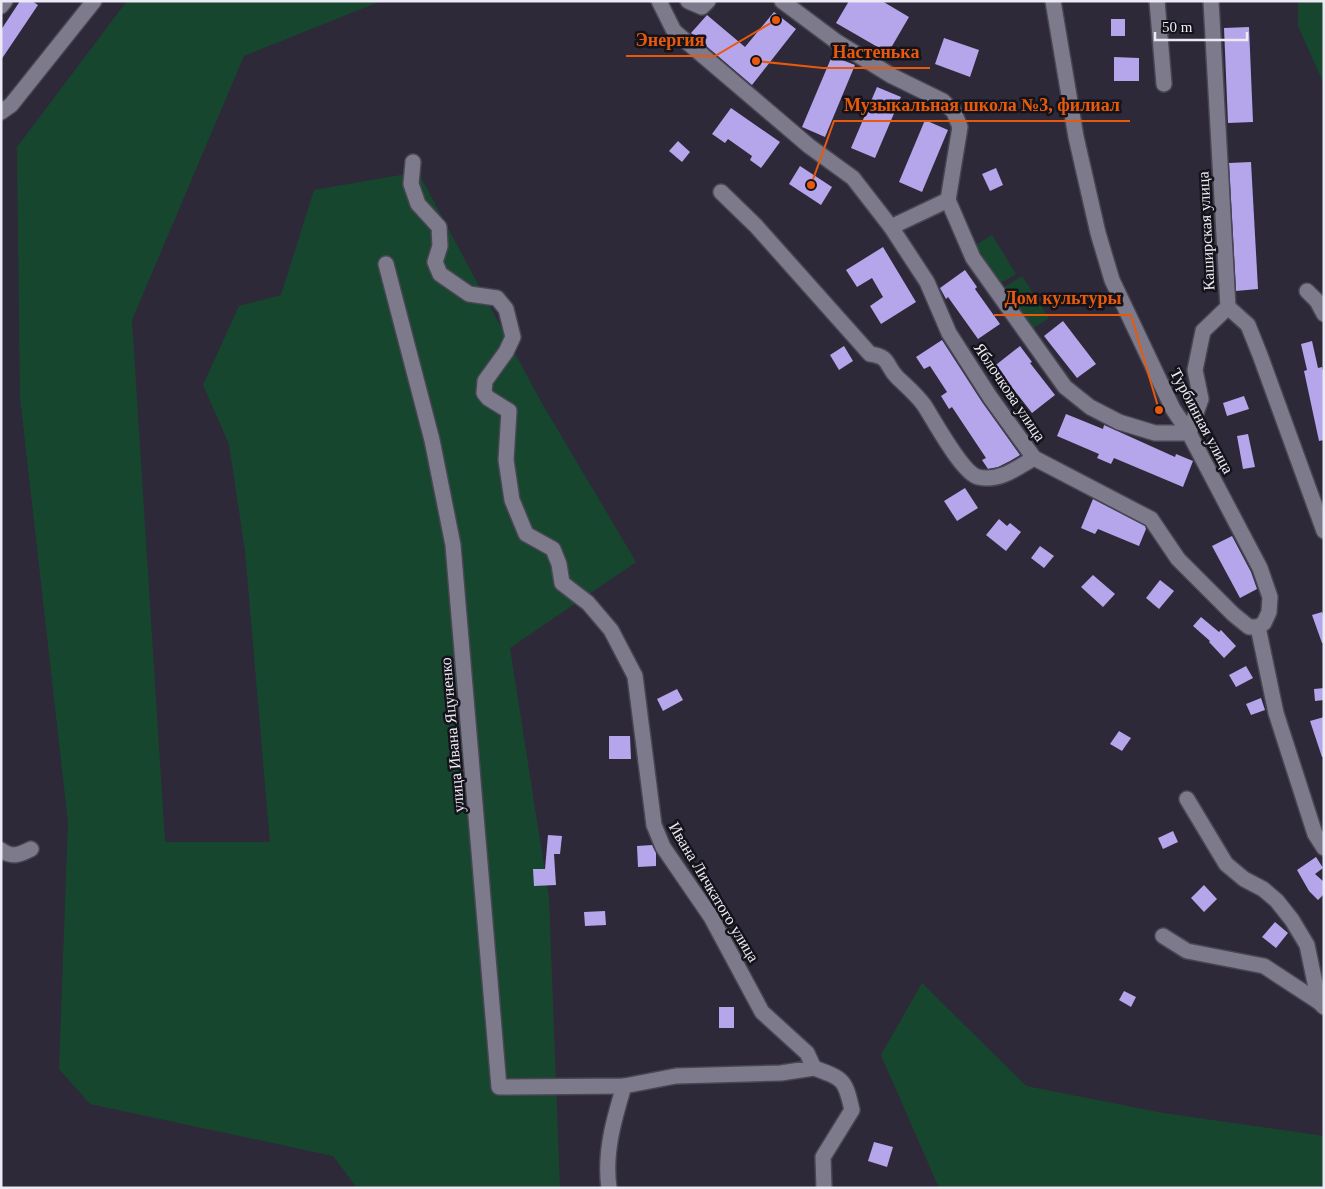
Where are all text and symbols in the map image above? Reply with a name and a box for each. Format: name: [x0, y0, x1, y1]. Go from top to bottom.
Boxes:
scale bar: [1155, 10, 1248, 42]
text: 50 m: [1162, 19, 1193, 35]
callout: Энергия: [626, 23, 715, 56]
text: Энергия: [636, 30, 705, 50]
callout: Настенька: [823, 35, 930, 68]
text: Настенька: [833, 42, 919, 62]
callout: Музыкальная школа №3, филиал: [834, 88, 1130, 121]
text: Музыкальная школа №3, филиал: [844, 95, 1120, 115]
street label: Каширская улица: [1194, 171, 1219, 291]
callout: Дом культуры: [994, 282, 1131, 315]
text: Дом культуры: [1004, 288, 1122, 308]
street label: Яблочкова улица: [970, 340, 1049, 445]
street label: Турбинная улица: [1166, 365, 1237, 477]
street label: улица Ивана Яцуненко: [437, 657, 468, 813]
street label: Ивана Личкатого улица: [665, 819, 762, 965]

